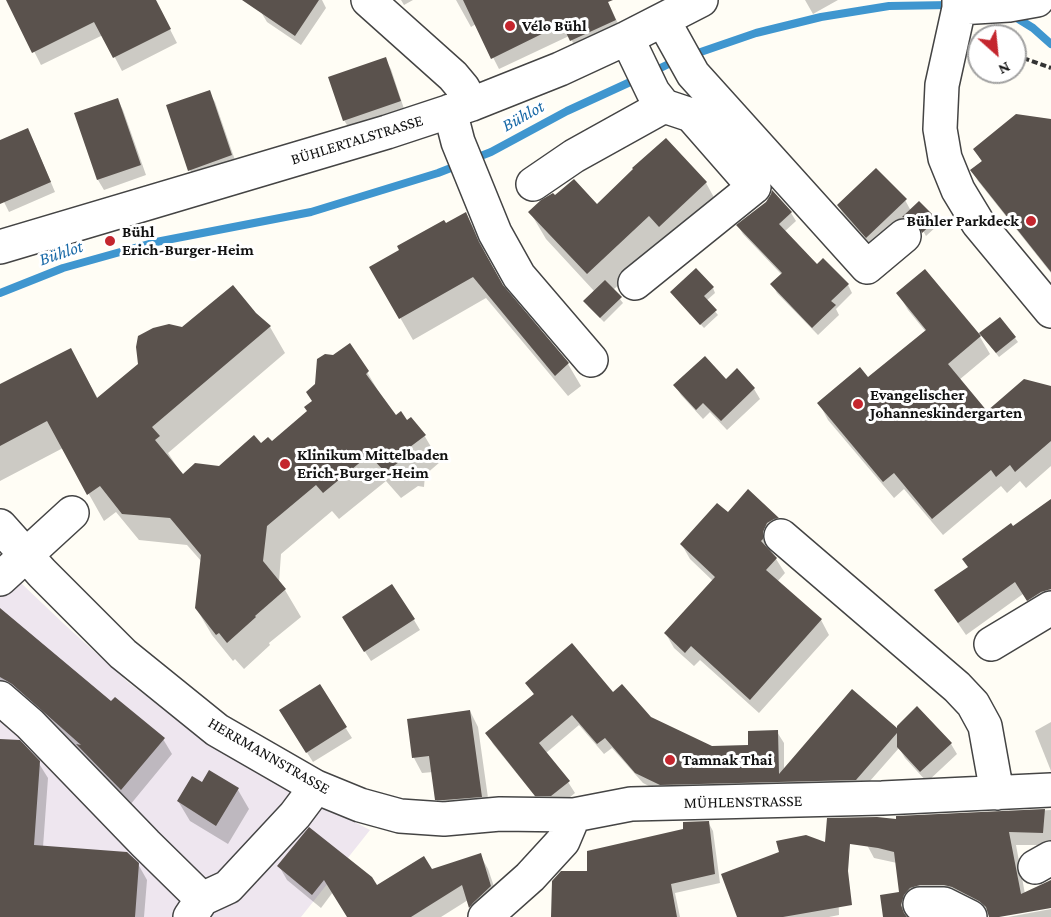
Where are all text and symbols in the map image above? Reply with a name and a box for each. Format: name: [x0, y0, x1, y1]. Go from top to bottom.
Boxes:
place label: Vélo Bühl: [522, 16, 587, 36]
marker: Vélo Bühl: [503, 19, 517, 33]
north arrow: [967, 24, 1027, 84]
text: N: [996, 59, 1013, 79]
water label: Bühlot: [498, 96, 548, 136]
street label: BÜHLERTALSTRASSE: [289, 111, 425, 169]
place label: Bühler Parkdeck: [907, 211, 1019, 231]
marker: Bühler Parkdeck: [1024, 214, 1038, 228]
place label: Bühl Erich-Burger-Heim: [122, 222, 254, 260]
marker: Bühl Erich-Burger-Heim: [103, 234, 117, 248]
water label: Bühlot: [36, 235, 86, 271]
place label: Evangelischer Johanneskindergarten: [870, 385, 1022, 423]
marker: Evangelischer Johanneskindergarten: [851, 397, 865, 411]
place label: Klinikum Mittelbaden Erich-Burger-Heim: [297, 445, 449, 483]
marker: Klinikum Mittelbaden Erich-Burger-Heim: [278, 457, 292, 471]
street label: HERRMANNSTRASSE: [205, 713, 333, 799]
place label: Tamnak Thai: [682, 750, 772, 770]
marker: Tamnak Thai: [663, 753, 677, 767]
street label: MÜHLENSTRASSE: [684, 791, 802, 813]

